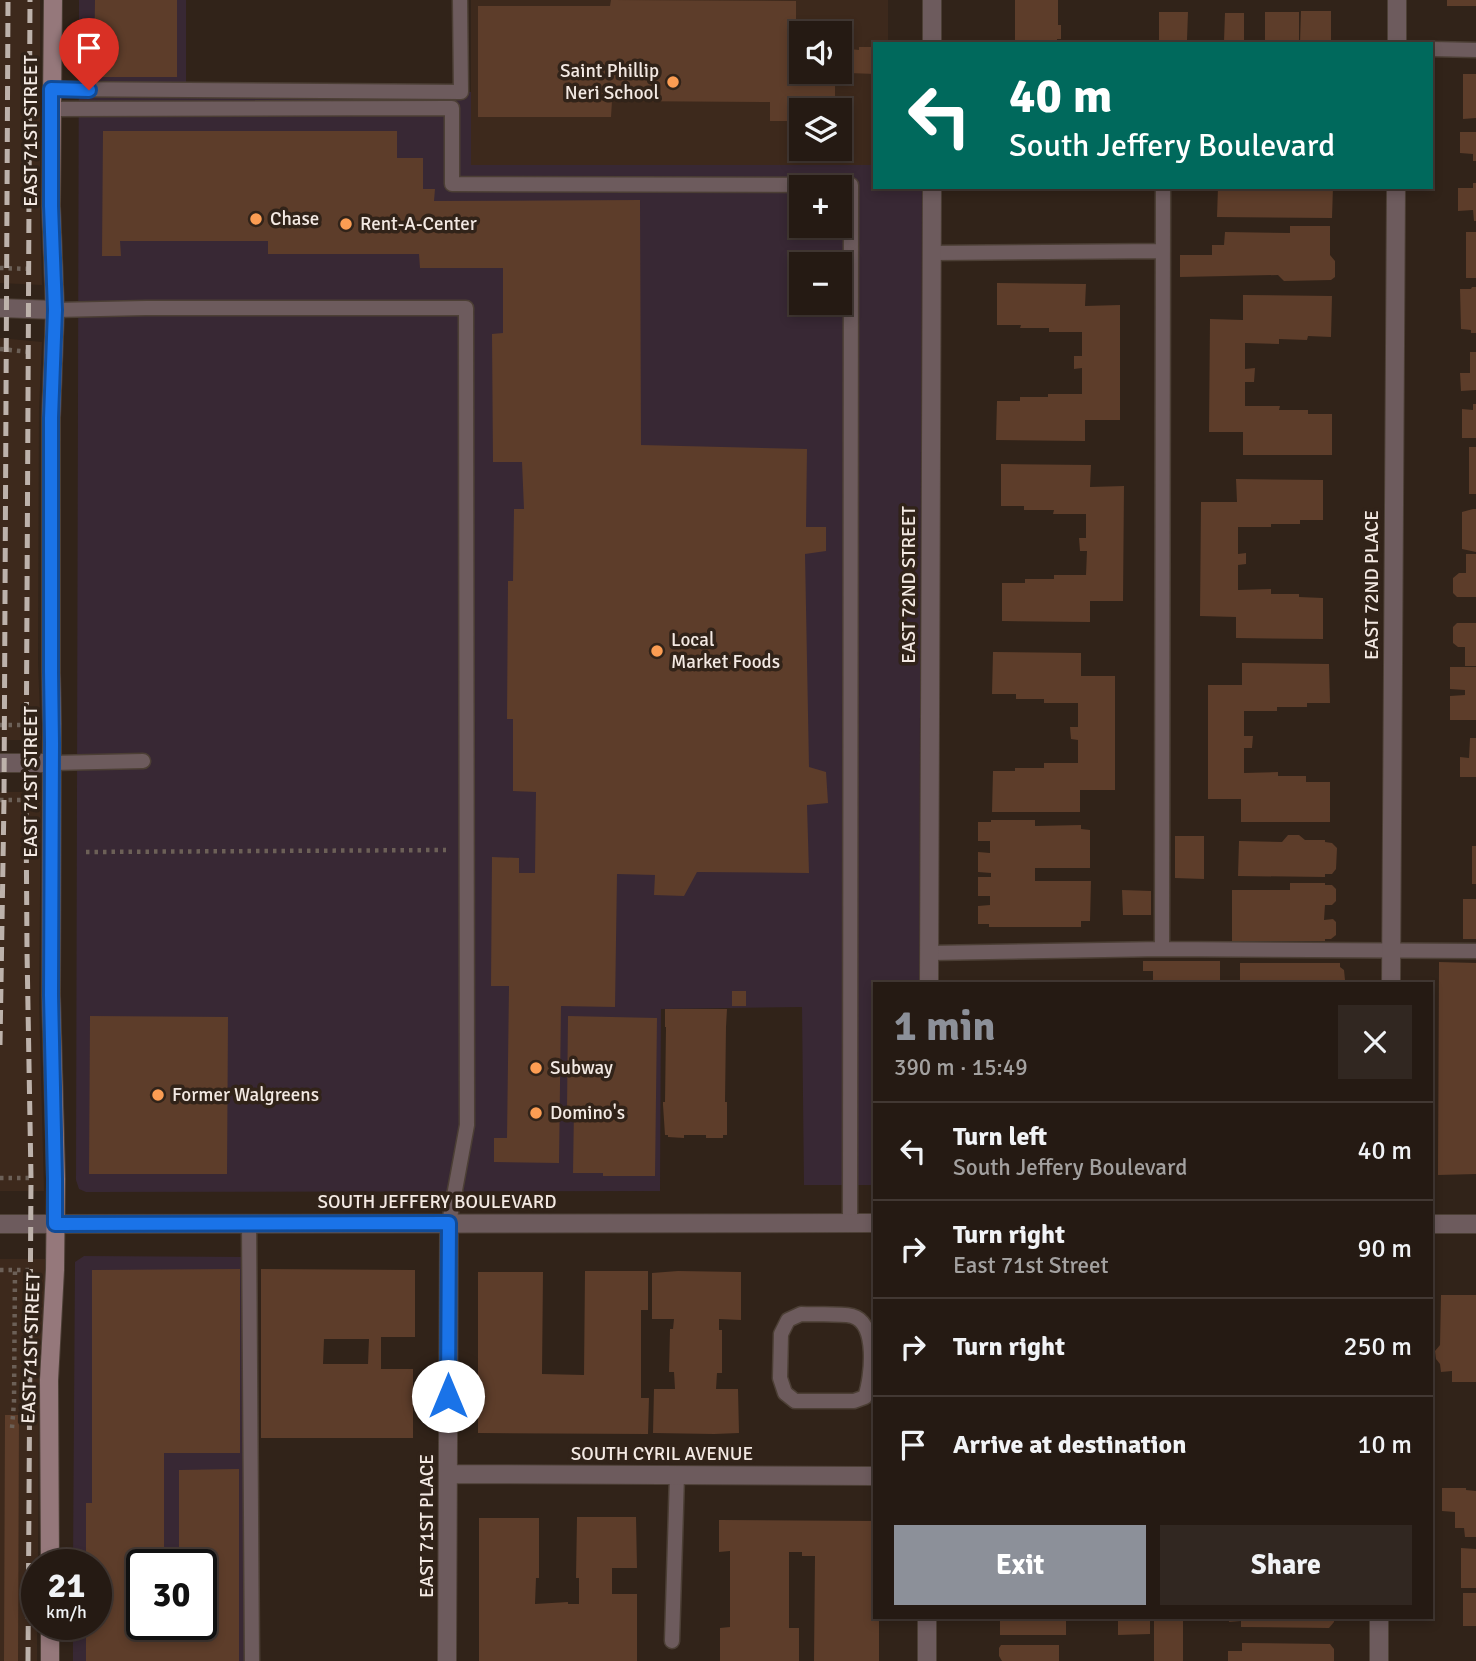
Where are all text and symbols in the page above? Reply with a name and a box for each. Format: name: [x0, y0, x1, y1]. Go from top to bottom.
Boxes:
pin: [59, 18, 119, 90]
map controls: [789, 21, 852, 315]
button: sound: [789, 21, 852, 84]
icon: arrive: [70, 29, 108, 67]
street label: EAST 71ST STREET: [19, 54, 43, 207]
place label: Saint Phillip Neri School: [560, 59, 659, 105]
text: 40 m: [1009, 66, 1112, 126]
icon: left: [894, 70, 985, 161]
marker: Saint Phillip Neri School: [665, 74, 681, 90]
button: layers: [789, 98, 852, 161]
text: South Jeffery Boulevard: [1009, 126, 1335, 165]
button: +: [789, 175, 852, 238]
place label: Chase: [270, 207, 319, 231]
marker: Chase: [248, 211, 264, 227]
place label: Rent-A-Center: [360, 212, 477, 236]
marker: Rent-A-Center: [338, 216, 354, 232]
button: −: [789, 252, 852, 315]
street label: EAST 72ND STREET: [897, 506, 921, 664]
street label: EAST 72ND PLACE: [1360, 510, 1384, 660]
place label: Local Market Foods: [671, 628, 780, 674]
marker: Local Market Foods: [649, 643, 665, 659]
street label: EAST 71ST STREET: [19, 705, 43, 858]
text: 1 min: [894, 1001, 995, 1052]
button: close: [1338, 1005, 1412, 1079]
text: 390 m · 15:49: [894, 1053, 1028, 1082]
place label: Subway: [550, 1056, 613, 1080]
marker: Subway: [528, 1060, 544, 1076]
place label: Former Walgreens: [172, 1083, 319, 1107]
marker: Former Walgreens: [150, 1087, 166, 1103]
place label: Domino's: [550, 1101, 625, 1125]
marker: Domino's: [528, 1105, 544, 1121]
text: Turn left: [953, 1121, 1047, 1153]
icon: left: [894, 1132, 932, 1170]
text: 40 m: [1357, 1135, 1412, 1167]
text: South Jeffery Boulevard: [953, 1153, 1187, 1182]
street label: SOUTH JEFFERY BOULEVARD: [318, 1190, 556, 1214]
text: Turn right: [953, 1219, 1065, 1251]
icon: right: [894, 1230, 932, 1268]
text: 90 m: [1357, 1233, 1412, 1265]
text: East 71st Street: [953, 1251, 1109, 1280]
street label: EAST 71ST STREET: [16, 1271, 46, 1424]
icon: right: [894, 1328, 932, 1366]
text: Turn right: [953, 1331, 1065, 1363]
text: 250 m: [1343, 1331, 1412, 1363]
position arrow: [411, 1359, 485, 1433]
icon: arrive: [894, 1426, 932, 1464]
text: Arrive at destination: [953, 1429, 1186, 1461]
text: 10 m: [1357, 1429, 1412, 1461]
street label: SOUTH CYRIL AVENUE: [571, 1442, 753, 1466]
street label: EAST 71ST PLACE: [415, 1454, 439, 1598]
button: Exit: [894, 1525, 1146, 1605]
button: Share: [1160, 1525, 1412, 1605]
speed limit sign: 30: [126, 1549, 217, 1640]
text: 21: [48, 1564, 85, 1607]
text: km/h: [46, 1601, 87, 1623]

